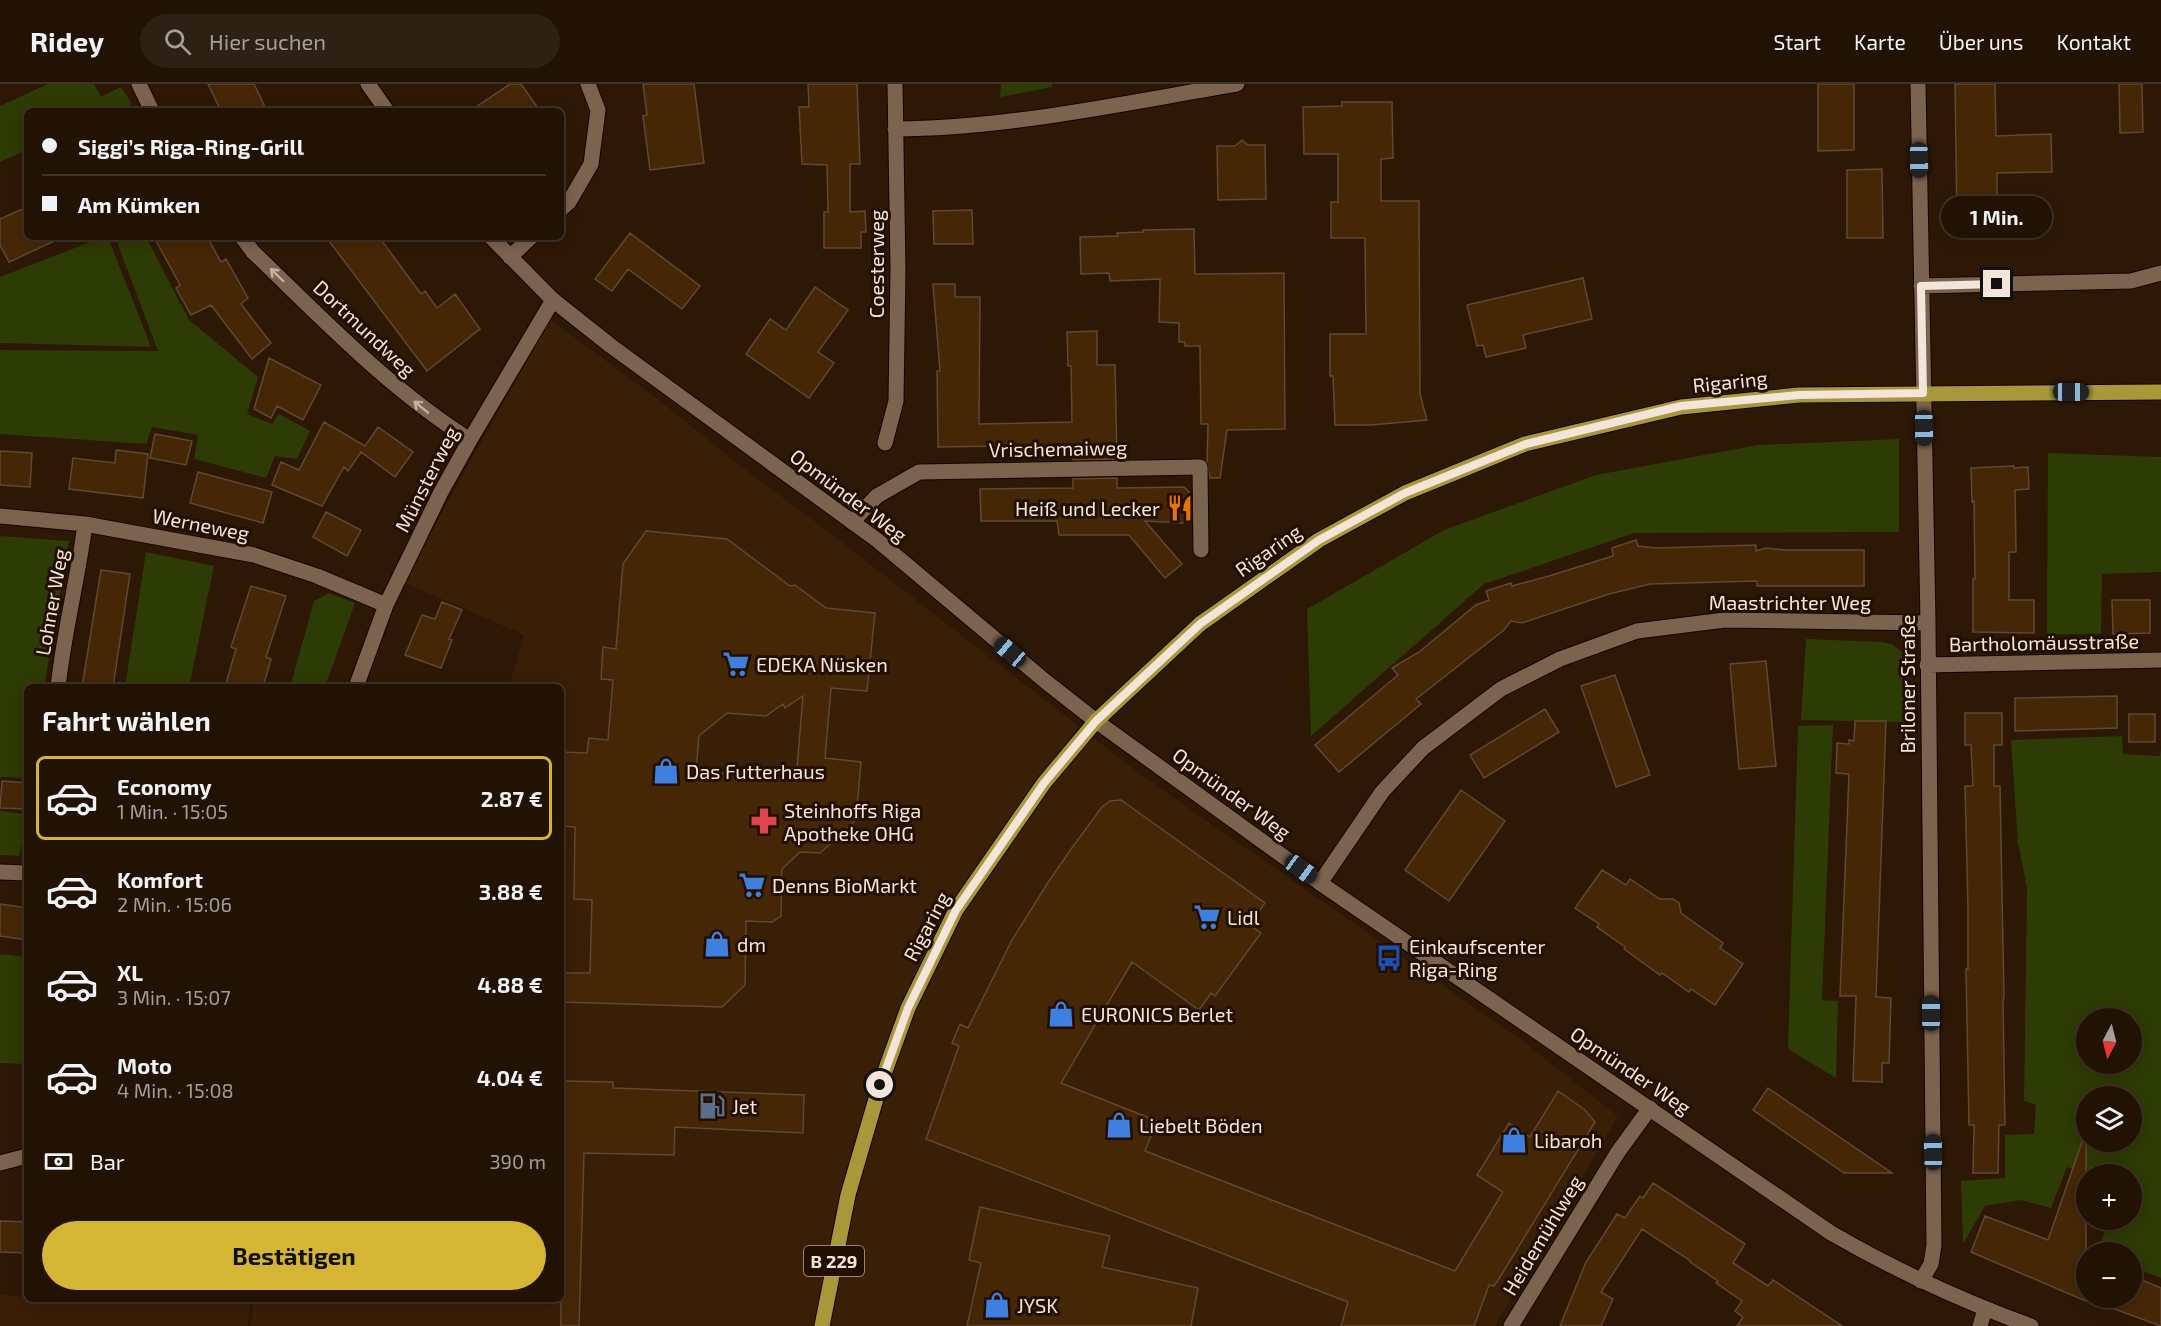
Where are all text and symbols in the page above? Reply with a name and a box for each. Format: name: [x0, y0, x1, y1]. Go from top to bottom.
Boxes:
search box: [140, 14, 560, 68]
text: Ridey: [30, 24, 104, 58]
icon: search: [161, 25, 194, 58]
text: Hier suchen: [209, 28, 326, 54]
text: Start: [1774, 29, 1821, 54]
text: Karte: [1854, 29, 1906, 54]
text: Über uns: [1939, 29, 2024, 54]
text: Kontakt: [2057, 29, 2131, 54]
text: Siggi’s Riga-Ring-Grill: [78, 133, 304, 159]
car: [1910, 142, 1928, 178]
text: Am Kümken: [78, 191, 200, 217]
callout: 1 Min.: [1942, 197, 2052, 239]
text: 1 Min.: [1970, 205, 2023, 229]
street label: Coesterweg: [864, 210, 888, 318]
one-way arrow: [270, 268, 285, 283]
route end: [1983, 270, 2010, 297]
street label: Dortmundweg: [309, 275, 421, 381]
street label: Rigaring: [1691, 365, 1769, 397]
car: [2053, 383, 2089, 401]
one-way arrow: [414, 400, 430, 413]
car: [1915, 410, 1933, 446]
street label: Münsterweg: [389, 422, 463, 536]
street label: Vrischemaiweg: [988, 435, 1128, 461]
street label: Opmünder Weg: [786, 443, 912, 547]
restaurant icon: Heiß und Lecker: [1165, 493, 1195, 523]
place label: Heiß und Lecker: [1015, 496, 1160, 520]
street label: Werneweg: [151, 503, 251, 545]
street label: Rigaring: [1230, 519, 1306, 581]
street label: Lohner Weg: [30, 547, 72, 657]
street label: Maastrichter Weg: [1709, 590, 1871, 614]
street label: Briloner Straße: [1895, 614, 1919, 754]
street label: Bartholomäusstraße: [1949, 628, 2139, 656]
car: [990, 634, 1030, 670]
supermarket icon: EDEKA Nüsken: [721, 649, 751, 679]
place label: EDEKA Nüsken: [756, 652, 888, 676]
text: Fahrt wählen: [42, 704, 211, 736]
street label: Opmünder Weg: [1168, 742, 1296, 844]
shop icon: Das Futterhaus: [651, 756, 681, 786]
place label: Das Futterhaus: [686, 759, 825, 783]
icon: car: [45, 771, 99, 825]
text: Economy: [117, 773, 212, 799]
text: 2.87 €: [481, 785, 543, 811]
place label: Steinhoffs Riga Apotheke OHG: [784, 798, 921, 845]
text: 1 Min. · 15:05: [117, 799, 228, 823]
pharmacy icon: Steinhoffs Riga Apotheke OHG: [749, 806, 779, 836]
car: [1281, 851, 1321, 887]
icon: car: [45, 864, 99, 918]
text: Komfort: [117, 866, 203, 892]
supermarket icon: Denns BioMarkt: [737, 870, 767, 900]
place label: Denns BioMarkt: [772, 873, 917, 897]
text: 3.88 €: [479, 878, 543, 904]
street label: Rigaring: [898, 887, 954, 965]
text: 2 Min. · 15:06: [117, 892, 232, 916]
supermarket icon: Lidl: [1192, 902, 1222, 932]
place label: Lidl: [1227, 905, 1260, 929]
shop icon: dm: [702, 929, 732, 959]
place label: dm: [737, 932, 766, 956]
place label: Einkaufscenter Riga-Ring: [1409, 934, 1545, 981]
bus stop icon: Einkaufscenter Riga-Ring: [1374, 943, 1404, 973]
icon: car: [45, 957, 99, 1011]
text: XL: [117, 959, 143, 985]
text: 4.88 €: [477, 971, 543, 997]
text: 3 Min. · 15:07: [117, 985, 231, 1009]
car: [1922, 995, 1940, 1031]
shop icon: EURONICS Berlet: [1046, 999, 1076, 1029]
place label: EURONICS Berlet: [1081, 1002, 1233, 1026]
north arrow: [2076, 1008, 2142, 1074]
map controls: [2076, 1008, 2142, 1308]
street label: Opmünder Weg: [1566, 1021, 1696, 1119]
icon: car: [45, 1050, 99, 1104]
text: Moto: [117, 1052, 172, 1078]
text: 4.04 €: [477, 1064, 543, 1090]
route start: [866, 1071, 893, 1098]
text: 4 Min. · 15:08: [117, 1078, 234, 1102]
button: layers: [2076, 1086, 2142, 1152]
fuel station icon: Jet: [697, 1091, 727, 1121]
place label: Jet: [732, 1094, 758, 1118]
shop icon: Liebelt Böden: [1104, 1110, 1134, 1140]
place label: Liebelt Böden: [1139, 1113, 1263, 1137]
shop icon: Libaroh: [1499, 1125, 1529, 1155]
place label: Libaroh: [1534, 1128, 1602, 1152]
car: [1924, 1134, 1942, 1170]
icon: cash: [42, 1145, 75, 1178]
text: Bar: [90, 1148, 125, 1174]
text: 390 m: [489, 1149, 546, 1173]
button: +: [2076, 1164, 2142, 1230]
street label: Heidemühlweg: [1497, 1171, 1587, 1299]
button: Bestätigen: [42, 1221, 546, 1290]
button: −: [2076, 1242, 2142, 1308]
road number: B 229: [804, 1246, 864, 1276]
shop icon: JYSK: [982, 1290, 1012, 1320]
place label: JYSK: [1017, 1293, 1058, 1317]

